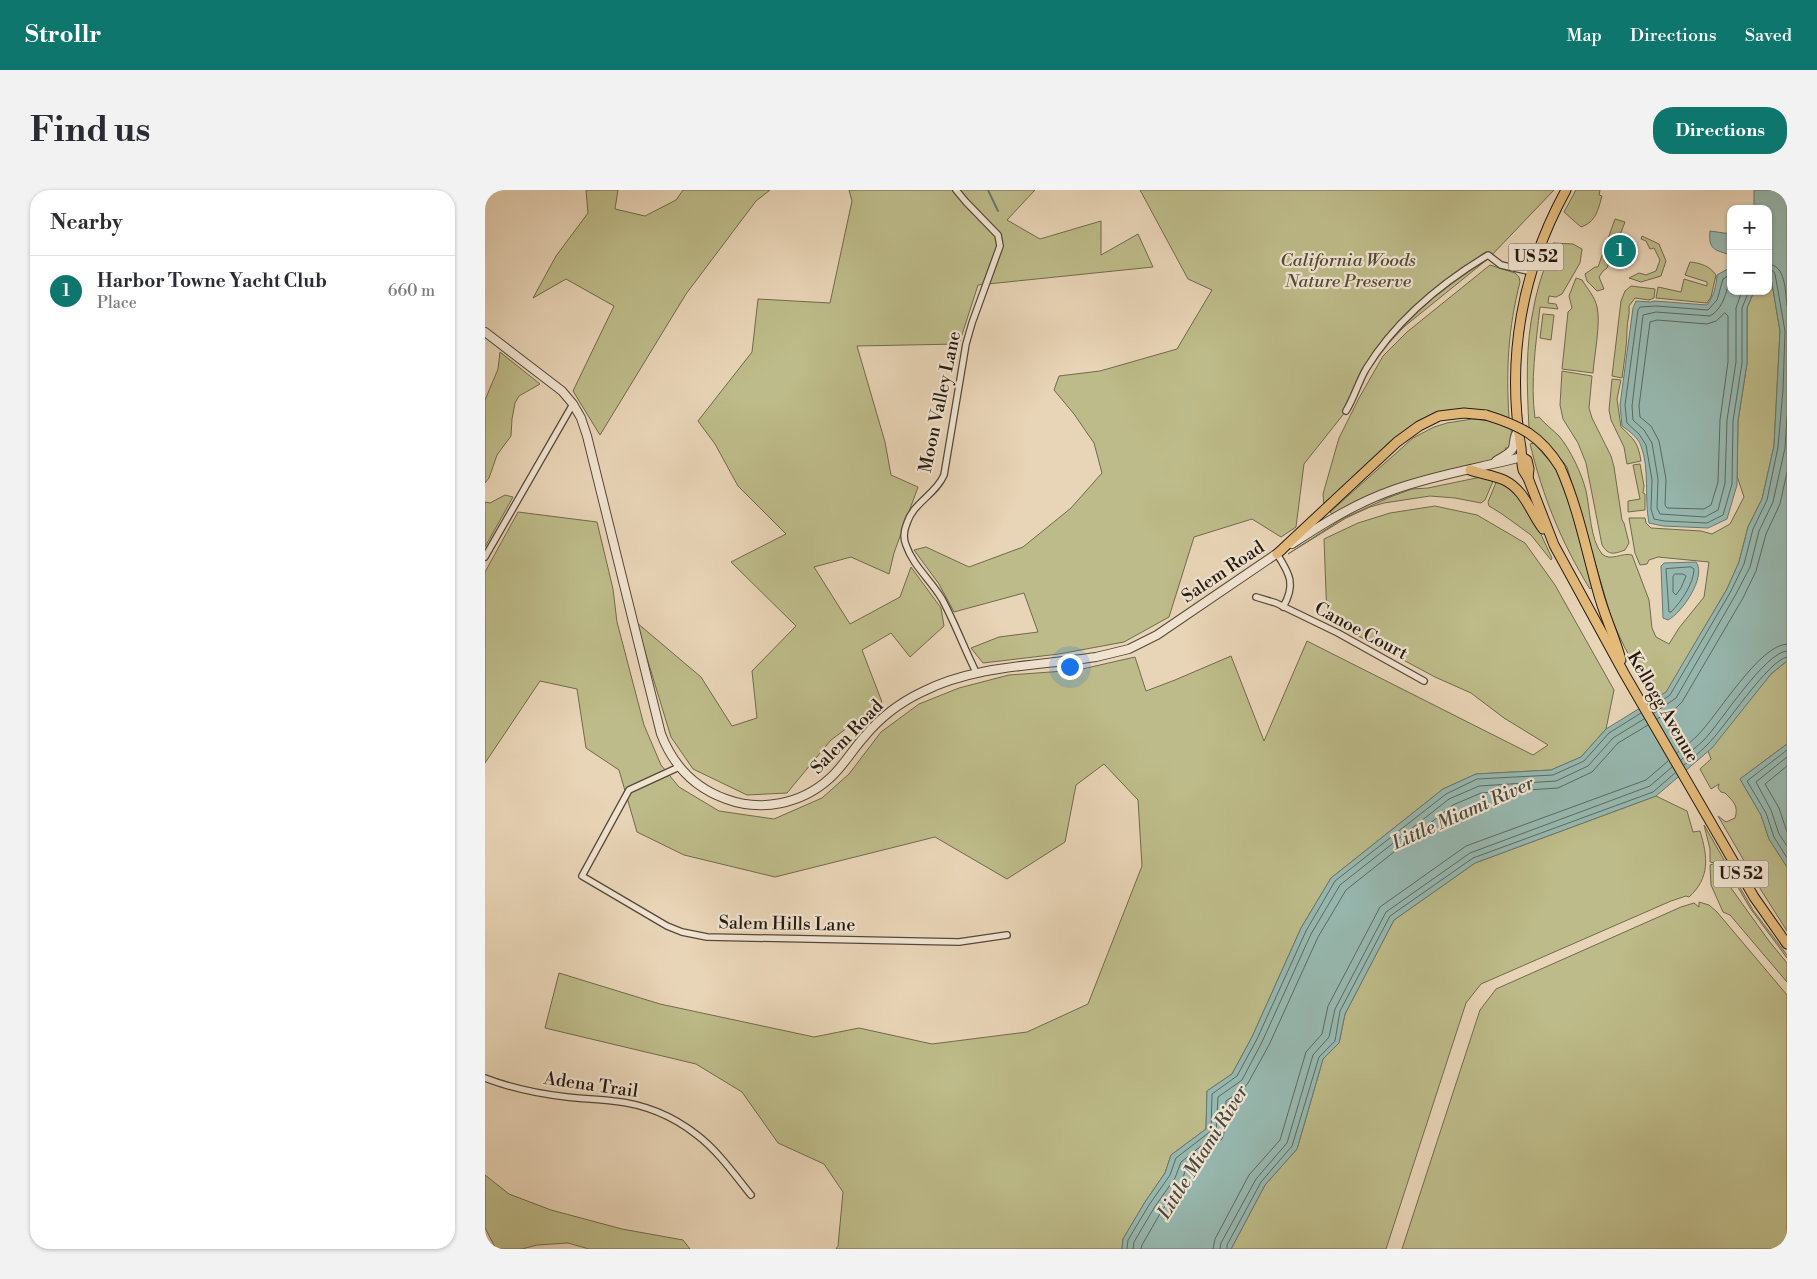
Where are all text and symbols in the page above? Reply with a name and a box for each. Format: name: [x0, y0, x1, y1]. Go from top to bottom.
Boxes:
text: Strollr: [25, 20, 101, 50]
text: Map: [1566, 24, 1602, 47]
text: Directions: [1630, 24, 1717, 47]
text: Saved: [1745, 24, 1792, 47]
button: Directions: [1653, 107, 1787, 154]
text: Find us: [30, 109, 150, 152]
map controls: [1727, 205, 1772, 295]
button: +: [1727, 205, 1772, 250]
text: Nearby: [50, 210, 123, 236]
pin: 1: [1604, 232, 1636, 270]
road number: US 52: [1509, 244, 1563, 270]
park label: California Woods Nature Preserve: [1280, 249, 1416, 293]
button: −: [1727, 250, 1772, 295]
text: Harbor Towne Yacht Club: [97, 269, 327, 293]
text: 1: [62, 281, 70, 301]
text: 660 m: [388, 281, 435, 301]
text: Place: [97, 293, 137, 313]
street label: Moon Valley Lane: [914, 329, 966, 475]
street label: Salem Road: [1177, 535, 1269, 608]
street label: Canoe Court: [1310, 597, 1412, 666]
street label: Kellogg Avenue: [1622, 647, 1704, 767]
your location: [1057, 654, 1083, 680]
street label: Salem Road: [806, 694, 889, 779]
water label: Little Miami River: [1387, 771, 1539, 855]
road number: US 52: [1713, 861, 1769, 888]
street label: Salem Hills Lane: [718, 911, 856, 937]
street label: Adena Trail: [541, 1067, 640, 1103]
water label: Little Miami River: [1152, 1080, 1254, 1224]

